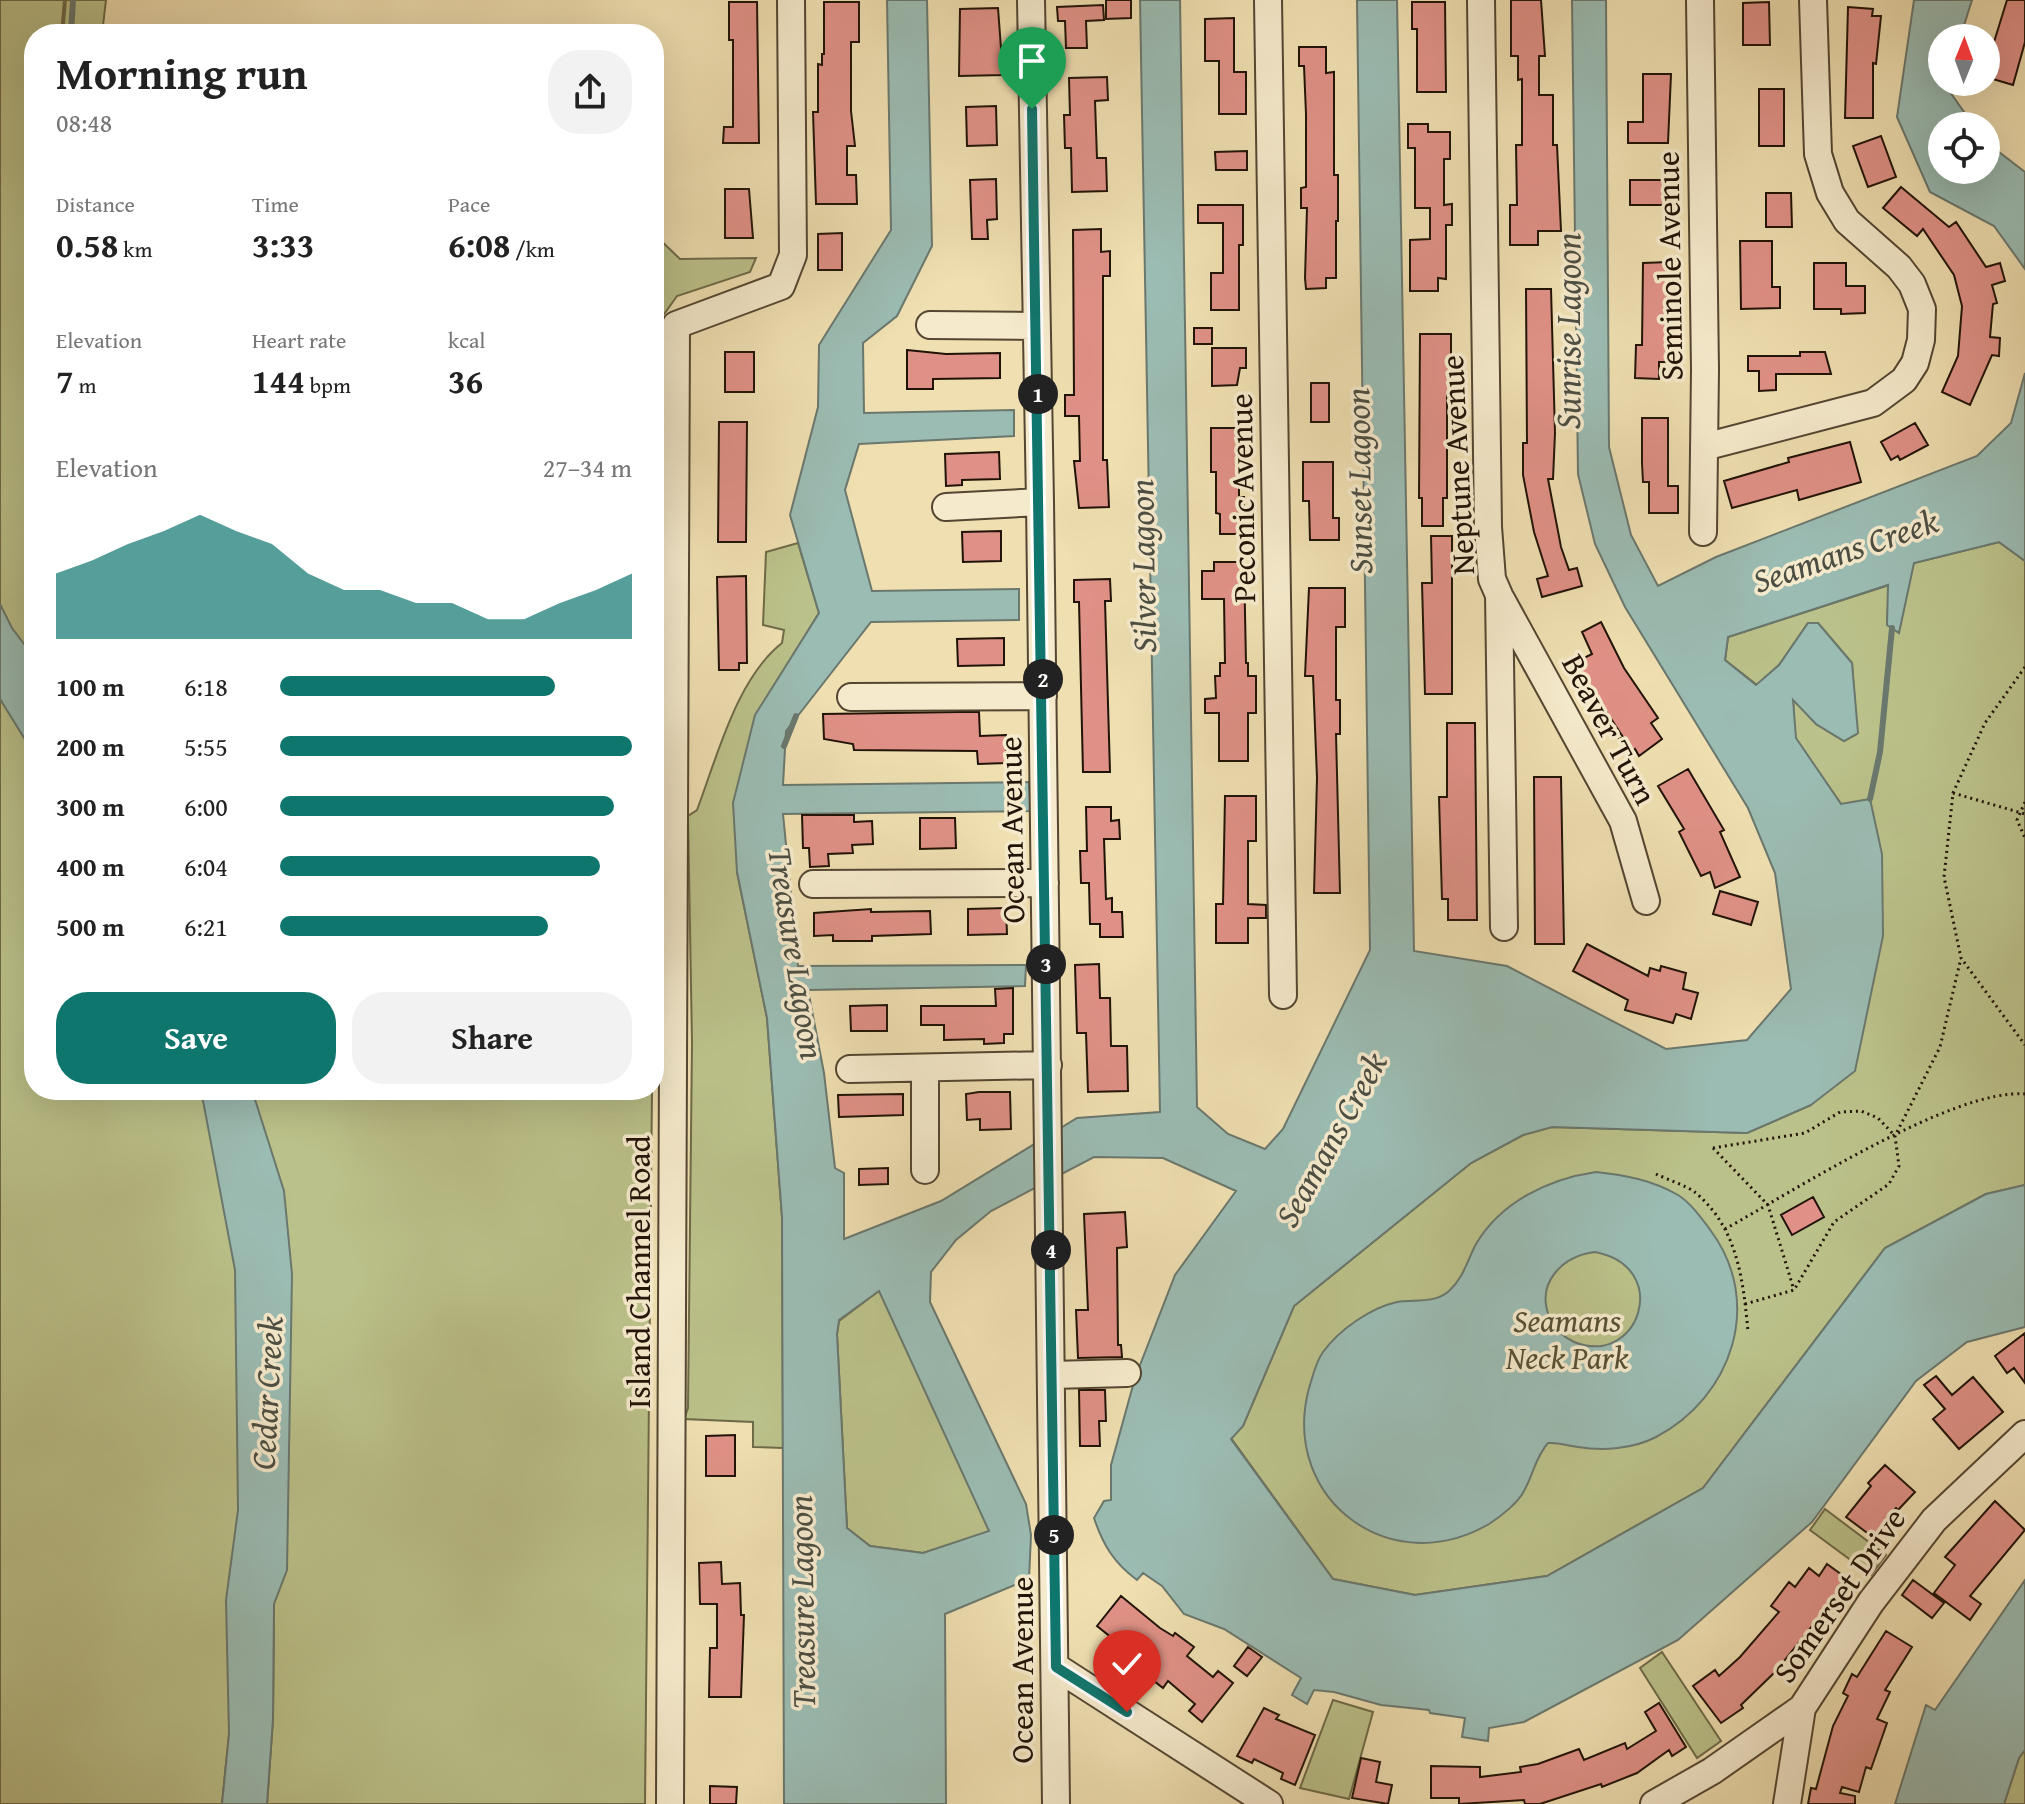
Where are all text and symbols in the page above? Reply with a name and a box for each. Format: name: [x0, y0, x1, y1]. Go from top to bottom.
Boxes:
north arrow: [1928, 24, 2000, 96]
map controls: [1928, 24, 2000, 184]
pin: [998, 27, 1066, 109]
icon: arrive: [1010, 39, 1054, 83]
text: Morning run: [56, 41, 307, 105]
button: share: [548, 50, 632, 134]
text: 08:48: [56, 103, 112, 142]
button: locate: [1928, 112, 2000, 184]
street label: Seminole Avenue: [1644, 151, 1694, 381]
text: Distance: [56, 188, 135, 220]
text: Time: [252, 188, 299, 220]
text: Pace: [448, 188, 490, 220]
text: 0.58: [56, 220, 118, 269]
text: 3:33: [252, 220, 314, 269]
text: 6:08: [448, 220, 510, 269]
water label: Sunrise Lagoon: [1543, 232, 1592, 430]
text: km: [118, 233, 152, 265]
text: /km: [510, 233, 555, 265]
text: Elevation: [56, 324, 142, 356]
text: Heart rate: [252, 324, 346, 356]
text: kcal: [448, 324, 486, 356]
street label: Neptune Avenue: [1428, 354, 1486, 576]
text: 7: [56, 356, 74, 405]
text: 144: [252, 356, 305, 405]
text: 36: [448, 356, 483, 405]
text: m: [74, 369, 96, 401]
text: bpm: [305, 369, 351, 401]
pin: 1: [1018, 374, 1058, 414]
text: 1: [1032, 378, 1044, 410]
water label: Sunset Lagoon: [1332, 387, 1384, 575]
street label: Peconic Avenue: [1217, 393, 1267, 603]
text: Elevation: [56, 448, 158, 487]
text: 27–34 m: [543, 448, 632, 487]
water label: Silver Lagoon: [1116, 479, 1168, 653]
water label: Seamans Creek: [1746, 495, 1945, 605]
street label: Beaver Turn: [1551, 645, 1669, 813]
pin: 2: [1023, 659, 1063, 699]
text: 2: [1037, 663, 1049, 695]
text: 100 m: [56, 667, 124, 706]
text: 6:18: [184, 667, 228, 706]
text: 200 m: [56, 727, 124, 766]
text: 5:55: [184, 727, 228, 766]
street label: Ocean Avenue: [986, 736, 1036, 924]
text: 300 m: [56, 787, 124, 826]
text: 6:00: [184, 787, 228, 826]
water label: Treasure Lagoon: [756, 843, 838, 1063]
text: 400 m: [56, 847, 124, 886]
text: 6:04: [184, 847, 228, 886]
text: 500 m: [56, 907, 124, 946]
text: 6:21: [184, 907, 228, 946]
pin: 3: [1026, 944, 1066, 984]
text: 3: [1040, 948, 1052, 980]
button: Save: [56, 992, 336, 1084]
button: Share: [352, 992, 632, 1084]
water label: Seamans Creek: [1262, 1042, 1398, 1235]
street label: Island Channel Road: [615, 1135, 662, 1409]
pin: 4: [1031, 1230, 1071, 1270]
text: 4: [1045, 1234, 1057, 1266]
park label: Seamans Neck Park: [1505, 1297, 1629, 1381]
water label: Cedar Creek: [238, 1315, 295, 1471]
water label: Treasure Lagoon: [775, 1494, 827, 1710]
street label: Somerset Drive: [1761, 1498, 1917, 1692]
pin: 5: [1034, 1515, 1074, 1555]
text: 5: [1048, 1519, 1060, 1551]
street label: Ocean Avenue: [998, 1576, 1045, 1764]
pin: [1093, 1630, 1161, 1712]
icon: check: [1105, 1642, 1149, 1686]

